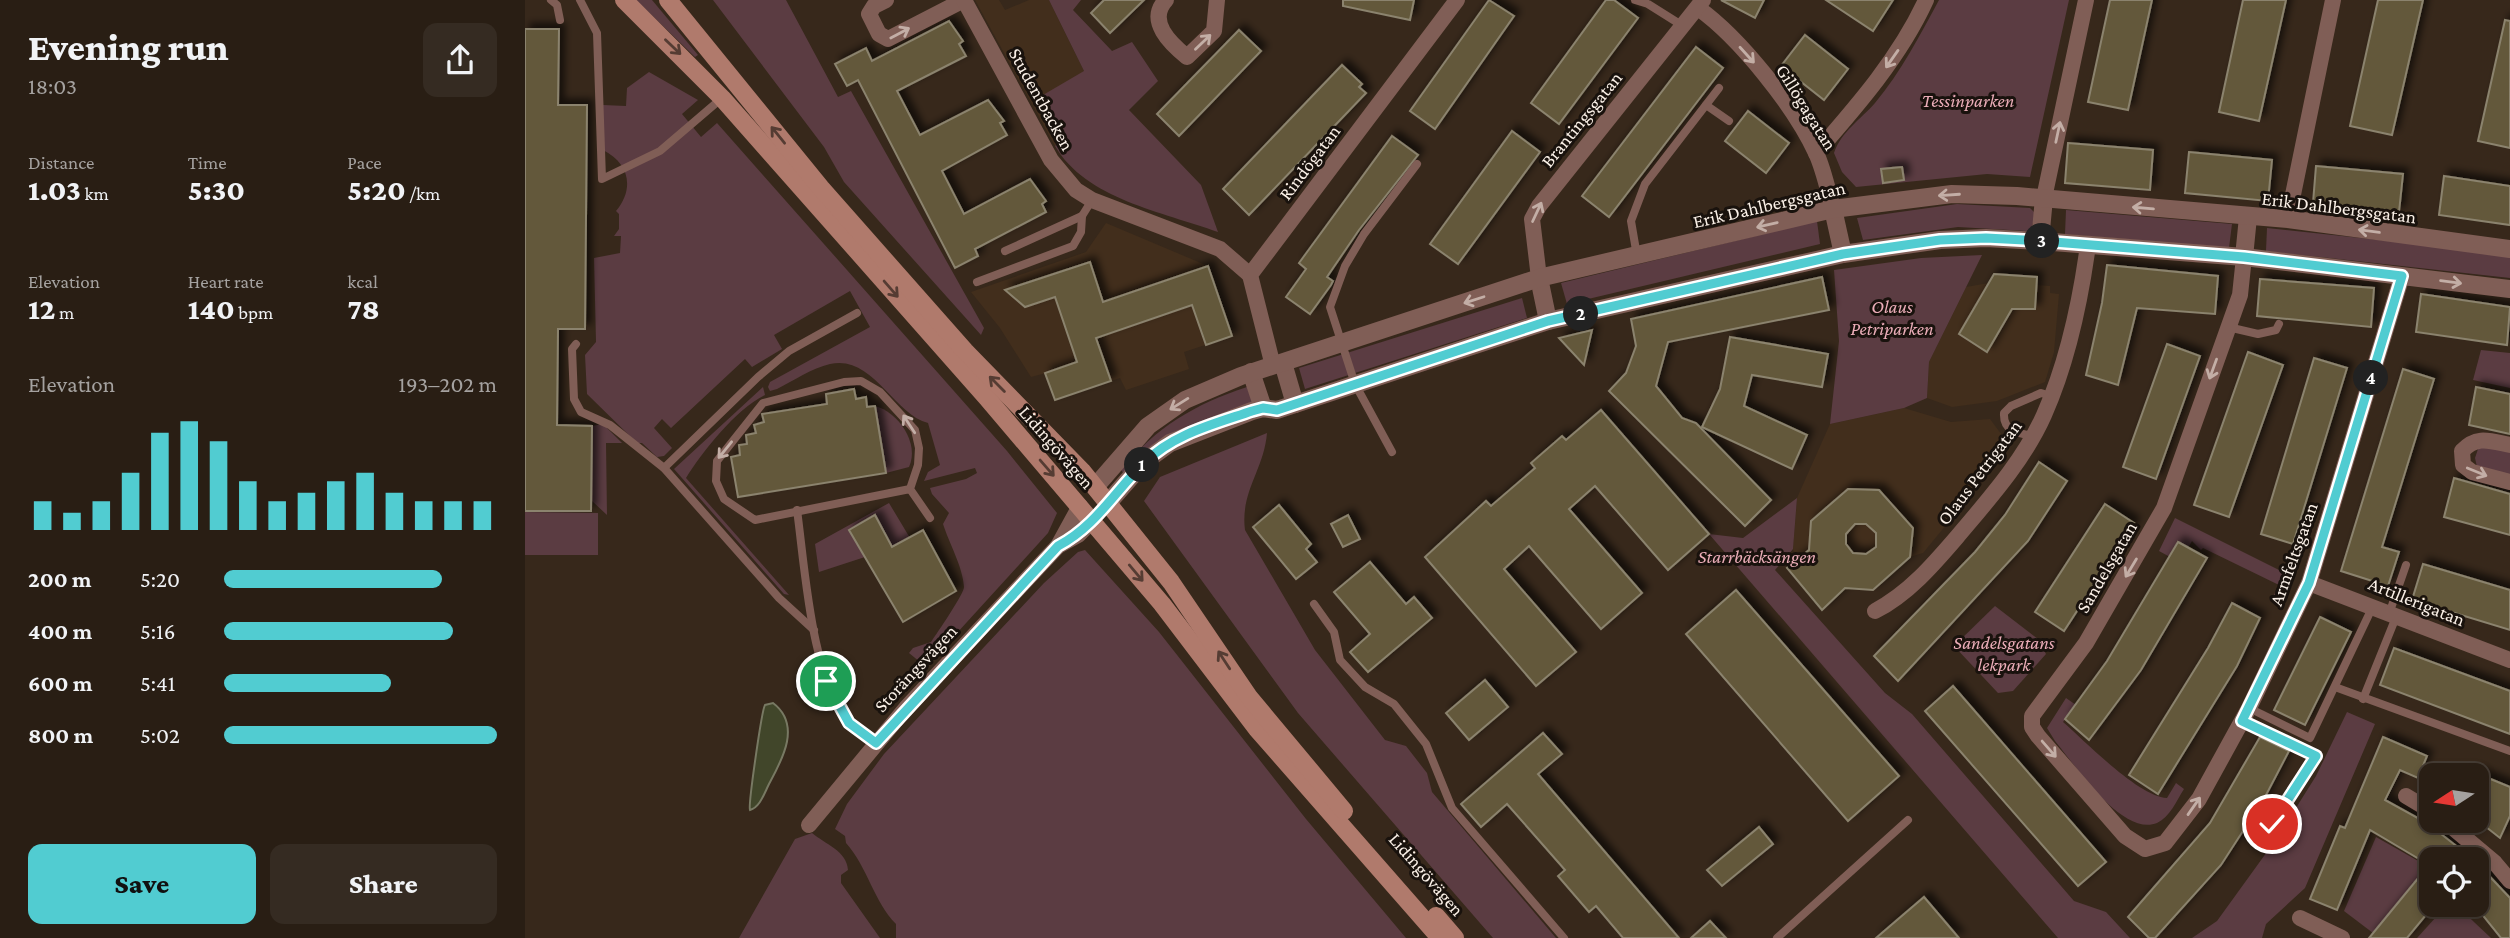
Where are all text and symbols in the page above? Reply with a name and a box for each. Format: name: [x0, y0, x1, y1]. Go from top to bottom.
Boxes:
button: share: [423, 23, 497, 97]
text: Evening run: [28, 26, 229, 68]
one-way arrow: [889, 26, 910, 40]
one-way arrow: [1194, 34, 1211, 51]
one-way arrow: [664, 39, 681, 56]
street label: Studentbacken: [1005, 44, 1078, 154]
one-way arrow: [1739, 46, 1755, 64]
one-way arrow: [1885, 49, 1899, 68]
street label: Gillögagatan: [1772, 60, 1841, 154]
street label: Brantingsgatan: [1536, 67, 1626, 171]
text: 18:03: [28, 73, 77, 99]
park label: Tessinparken: [1922, 90, 2014, 111]
street label: Rindögatan: [1274, 121, 1344, 204]
one-way arrow: [2052, 121, 2065, 143]
one-way arrow: [770, 127, 786, 145]
text: Distance: [28, 152, 94, 173]
text: Time: [188, 152, 227, 173]
text: Pace: [347, 152, 382, 173]
text: 1.03: [28, 173, 81, 206]
text: 5:30: [188, 173, 245, 206]
text: 5:20: [347, 173, 406, 206]
street label: Erik Dahlbergsgatan: [1691, 177, 1847, 232]
text: km: [81, 183, 109, 204]
text: /km: [406, 183, 440, 204]
street label: Erik Dahlbergsgatan: [2260, 188, 2417, 227]
one-way arrow: [1938, 189, 1960, 202]
one-way arrow: [2132, 201, 2155, 214]
one-way arrow: [1531, 202, 1544, 223]
one-way arrow: [1756, 219, 1779, 232]
pin: 3: [2025, 224, 2059, 258]
one-way arrow: [2359, 224, 2381, 237]
text: 3: [2037, 230, 2046, 251]
text: Elevation: [28, 271, 100, 292]
text: Heart rate: [188, 271, 264, 292]
text: kcal: [347, 271, 378, 292]
one-way arrow: [2439, 275, 2461, 288]
one-way arrow: [883, 280, 899, 298]
text: 12: [28, 292, 55, 325]
text: 140: [188, 292, 235, 325]
text: 78: [347, 292, 380, 325]
one-way arrow: [1463, 294, 1485, 307]
pin: 2: [1563, 296, 1599, 332]
park label: Olaus Petriparken: [1850, 296, 1934, 339]
text: m: [55, 302, 74, 323]
text: bpm: [235, 302, 273, 323]
text: 2: [1576, 303, 1585, 324]
one-way arrow: [2206, 358, 2218, 380]
pin: 4: [2353, 360, 2389, 396]
text: 4: [2365, 367, 2376, 388]
text: Elevation: [28, 371, 115, 397]
text: 193–202 m: [398, 371, 497, 397]
one-way arrow: [989, 376, 1006, 393]
one-way arrow: [1170, 398, 1190, 412]
street label: Lidingövägen: [1015, 402, 1098, 493]
one-way arrow: [902, 415, 917, 434]
street label: Olaus Petrigatan: [1933, 416, 2026, 529]
one-way arrow: [717, 441, 733, 459]
pin: 1: [1125, 448, 1159, 482]
text: 1: [1138, 454, 1145, 475]
one-way arrow: [1039, 459, 1055, 477]
one-way arrow: [2466, 466, 2488, 479]
street label: Armfeltsgatan: [2265, 500, 2322, 609]
street label: Sandelsgatan: [2072, 518, 2141, 617]
park label: Starrbäcksängen: [1698, 546, 1816, 567]
one-way arrow: [2124, 557, 2138, 577]
one-way arrow: [1128, 564, 1144, 582]
text: 200 m: [28, 566, 92, 592]
text: 5:20: [140, 566, 180, 592]
street label: Artillerigatan: [2366, 573, 2468, 630]
text: 400 m: [28, 618, 92, 644]
text: 5:16: [140, 618, 175, 644]
street label: Storängsvägen: [870, 620, 961, 716]
park label: Sandelsgatans lekpark: [1953, 632, 2055, 675]
pin: [796, 651, 856, 711]
one-way arrow: [1216, 651, 1231, 670]
icon: arrive: [807, 662, 845, 700]
text: 600 m: [28, 670, 92, 696]
text: 5:41: [140, 670, 176, 696]
text: 800 m: [28, 722, 93, 748]
text: 5:02: [140, 722, 180, 748]
one-way arrow: [2041, 740, 2057, 758]
north arrow: [2419, 763, 2489, 833]
map controls: [2419, 763, 2489, 917]
pin: [2242, 794, 2302, 854]
one-way arrow: [2187, 797, 2201, 816]
icon: check: [2253, 805, 2291, 843]
street label: Lidingövägen: [1385, 829, 1468, 920]
button: Save: [28, 844, 256, 924]
button: Share: [270, 844, 497, 924]
button: locate: [2419, 847, 2489, 917]

